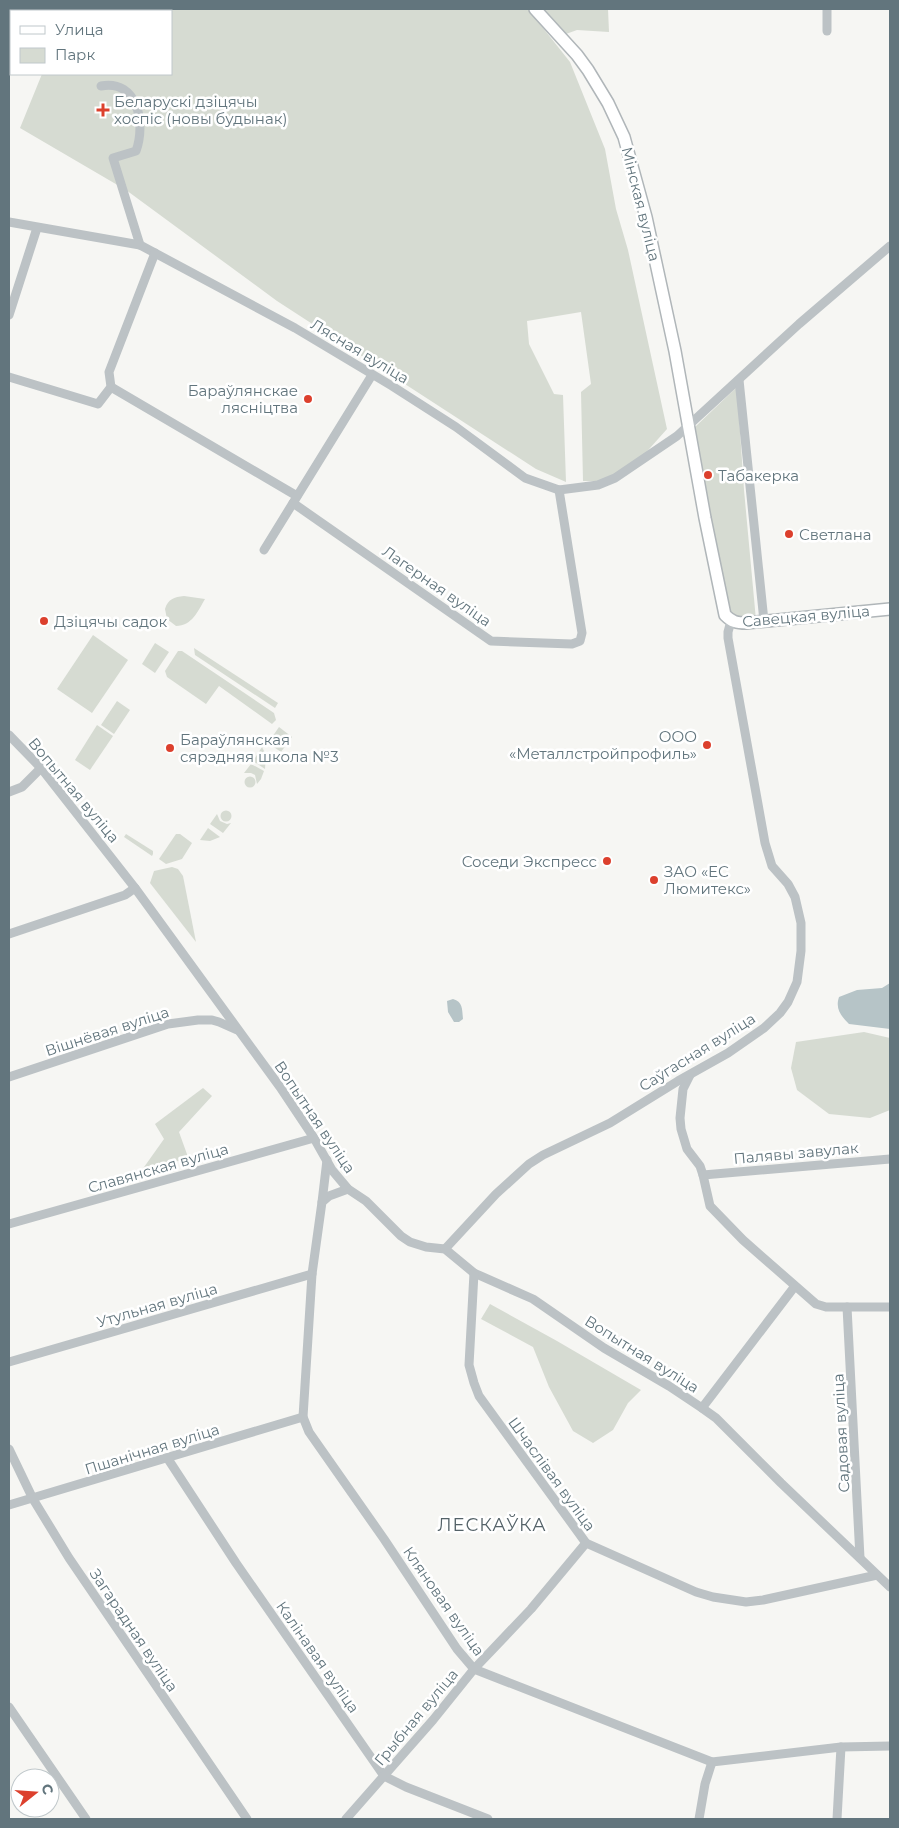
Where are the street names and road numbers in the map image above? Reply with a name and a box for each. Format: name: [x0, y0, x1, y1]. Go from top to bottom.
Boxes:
street label: Мінская вуліца: [618, 145, 664, 263]
street label: Лясная вуліца: [308, 314, 412, 388]
street label: Лагерная вуліца: [379, 541, 495, 631]
street label: Савецкая вуліца: [741, 601, 871, 631]
street label: Вопытная вуліца: [24, 734, 124, 846]
street label: Вішнёвая вуліца: [43, 1002, 171, 1060]
street label: Саўгасная вуліца: [635, 1009, 759, 1095]
street label: Вопытная вуліца: [270, 1057, 360, 1177]
street label: Палявы завулак: [733, 1138, 860, 1168]
street label: Славянская вуліца: [85, 1139, 231, 1197]
street label: Утульная вуліца: [95, 1279, 219, 1331]
street label: Вопытная вуліца: [581, 1311, 703, 1397]
street label: Садовая вуліца: [828, 1373, 854, 1493]
street label: Шчаслівая вуліца: [504, 1413, 600, 1535]
street label: Пшанічная вуліца: [82, 1419, 222, 1479]
street label: Кляновая вуліца: [399, 1543, 489, 1659]
street label: Загарадная вуліца: [86, 1565, 182, 1695]
street label: Калінавая вуліца: [272, 1597, 364, 1717]
street label: Грыбная вуліца: [370, 1665, 462, 1769]

